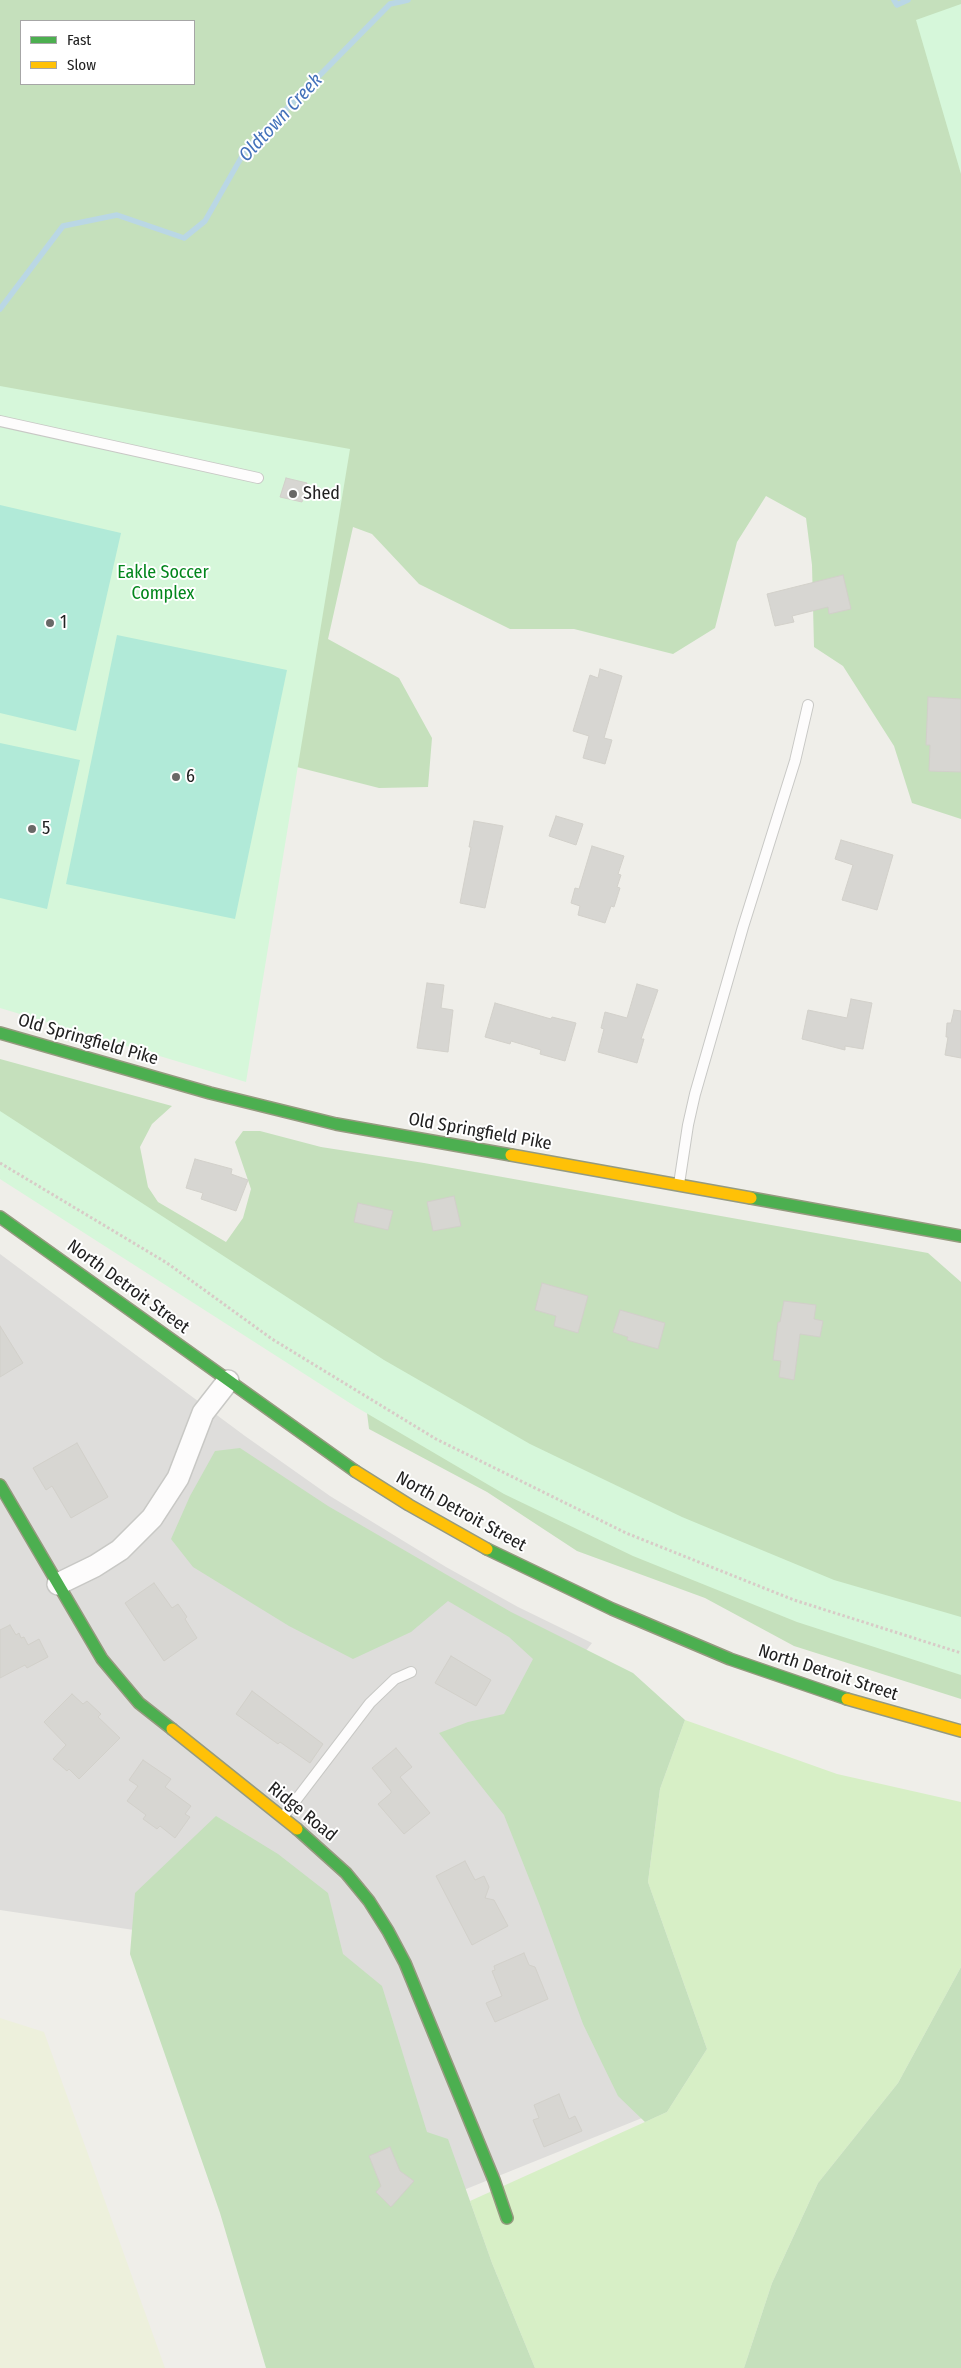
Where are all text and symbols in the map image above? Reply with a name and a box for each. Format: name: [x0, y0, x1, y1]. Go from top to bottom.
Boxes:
legend: [20, 20, 195, 85]
text: Fast: [67, 31, 91, 49]
text: Slow: [67, 56, 96, 74]
water label: Oldtown Creek: [234, 69, 328, 167]
place label: Shed: [303, 483, 340, 505]
marker: Shed: [287, 488, 299, 500]
park label: Eakle Soccer Complex: [117, 562, 209, 604]
place label: 1: [60, 612, 67, 634]
marker: 1: [44, 617, 56, 629]
place label: 6: [186, 766, 195, 788]
marker: 6: [170, 771, 182, 783]
place label: 5: [42, 818, 50, 840]
marker: 5: [26, 823, 38, 835]
street label: Old Springfield Pike: [15, 1010, 161, 1070]
street label: Old Springfield Pike: [407, 1109, 553, 1155]
street label: North Detroit Street: [63, 1235, 193, 1339]
street label: North Detroit Street: [392, 1467, 530, 1557]
street label: North Detroit Street: [755, 1640, 901, 1706]
street label: Ridge Road: [263, 1778, 341, 1846]

